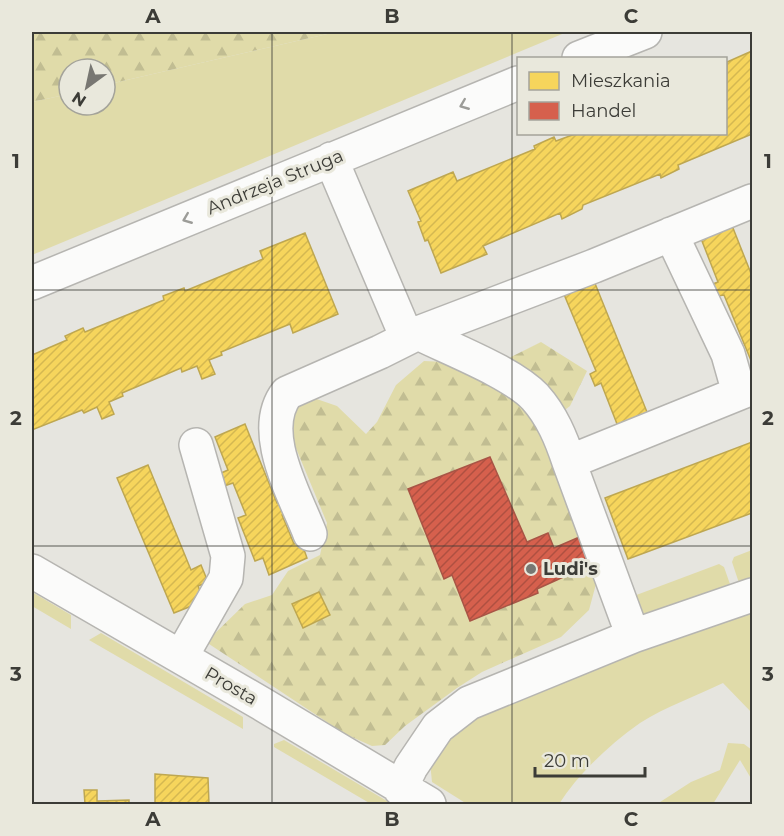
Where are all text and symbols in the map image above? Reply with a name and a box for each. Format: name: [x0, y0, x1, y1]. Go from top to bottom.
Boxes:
text: A: [144, 4, 161, 28]
text: B: [384, 4, 400, 28]
text: C: [624, 4, 639, 28]
north arrow: [57, 57, 117, 117]
legend: [517, 57, 727, 135]
text: Mieszkania: [571, 70, 671, 92]
text: N: [69, 88, 90, 111]
one-way arrow: [460, 98, 471, 110]
text: Handel: [571, 100, 636, 122]
street label: Andrzeja Struga: [204, 145, 346, 219]
text: 1: [12, 149, 20, 173]
text: 1: [764, 149, 772, 173]
one-way arrow: [182, 212, 193, 224]
text: 2: [10, 406, 22, 430]
text: 2: [762, 406, 774, 430]
place label: Ludi's: [543, 558, 598, 580]
marker: Ludi's: [524, 562, 538, 576]
text: 3: [9, 662, 22, 686]
street label: Prosta: [201, 662, 261, 710]
text: 3: [761, 662, 774, 686]
scale bar: [535, 740, 644, 778]
text: 20 m: [544, 750, 590, 772]
text: A: [144, 807, 161, 831]
text: B: [384, 807, 400, 831]
text: C: [624, 807, 639, 831]

